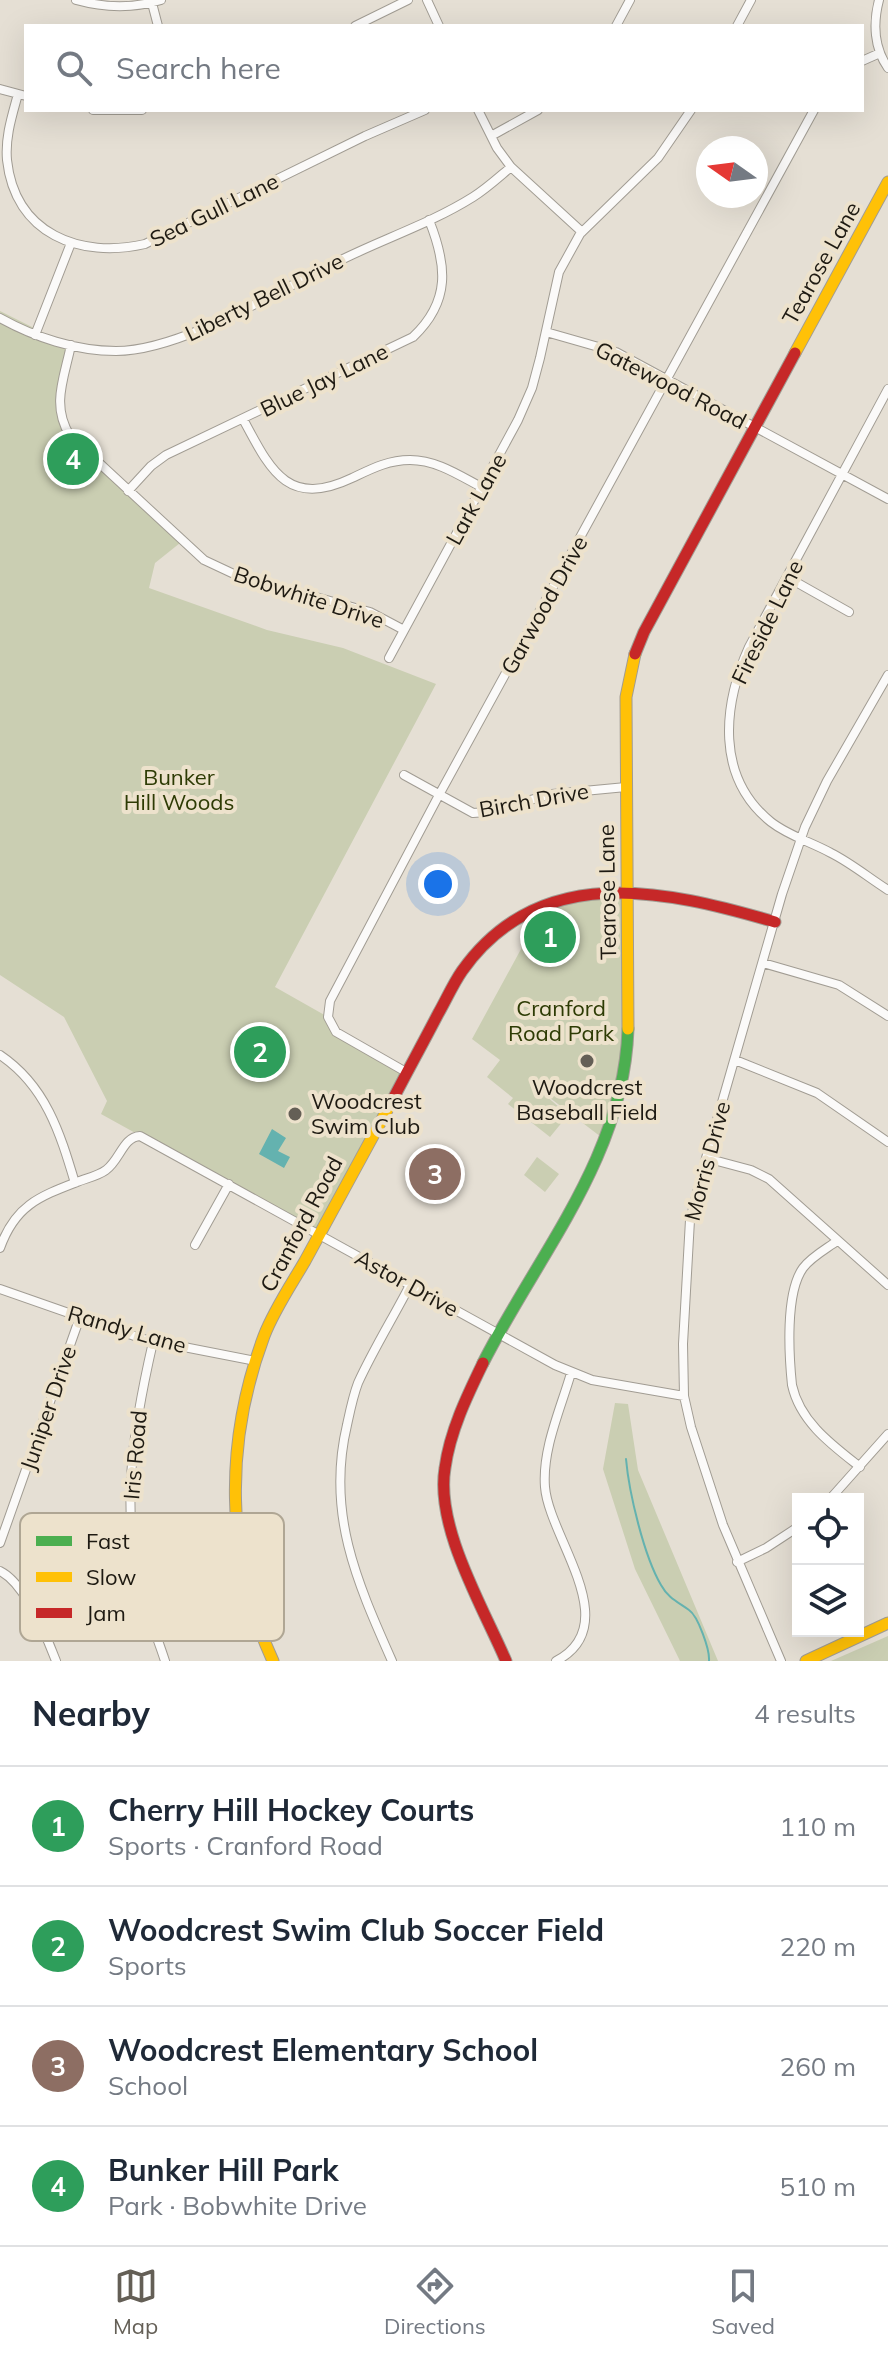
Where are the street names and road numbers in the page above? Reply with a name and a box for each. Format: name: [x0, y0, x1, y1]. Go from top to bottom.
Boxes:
street label: Sea Gull Lane: [145, 167, 283, 253]
street label: Tearose Lane: [776, 197, 866, 329]
street label: Liberty Bell Drive: [180, 247, 348, 347]
street label: Gatewood Road: [591, 335, 751, 435]
street label: Blue Jay Lane: [256, 337, 392, 423]
street label: Lark Lane: [439, 448, 513, 550]
street label: Garwood Drive: [494, 531, 594, 679]
street label: Fireside Lane: [725, 555, 809, 689]
street label: Bobwhite Drive: [230, 560, 388, 634]
street label: Birch Drive: [477, 777, 591, 823]
street label: Tearose Lane: [592, 824, 622, 960]
street label: Morris Drive: [678, 1098, 736, 1224]
street label: Cranford Road: [254, 1151, 348, 1297]
street label: Astor Drive: [350, 1243, 464, 1323]
street label: Randy Lane: [65, 1299, 189, 1359]
street label: Juniper Drive: [14, 1342, 82, 1474]
street label: Iris Road: [117, 1409, 153, 1501]

